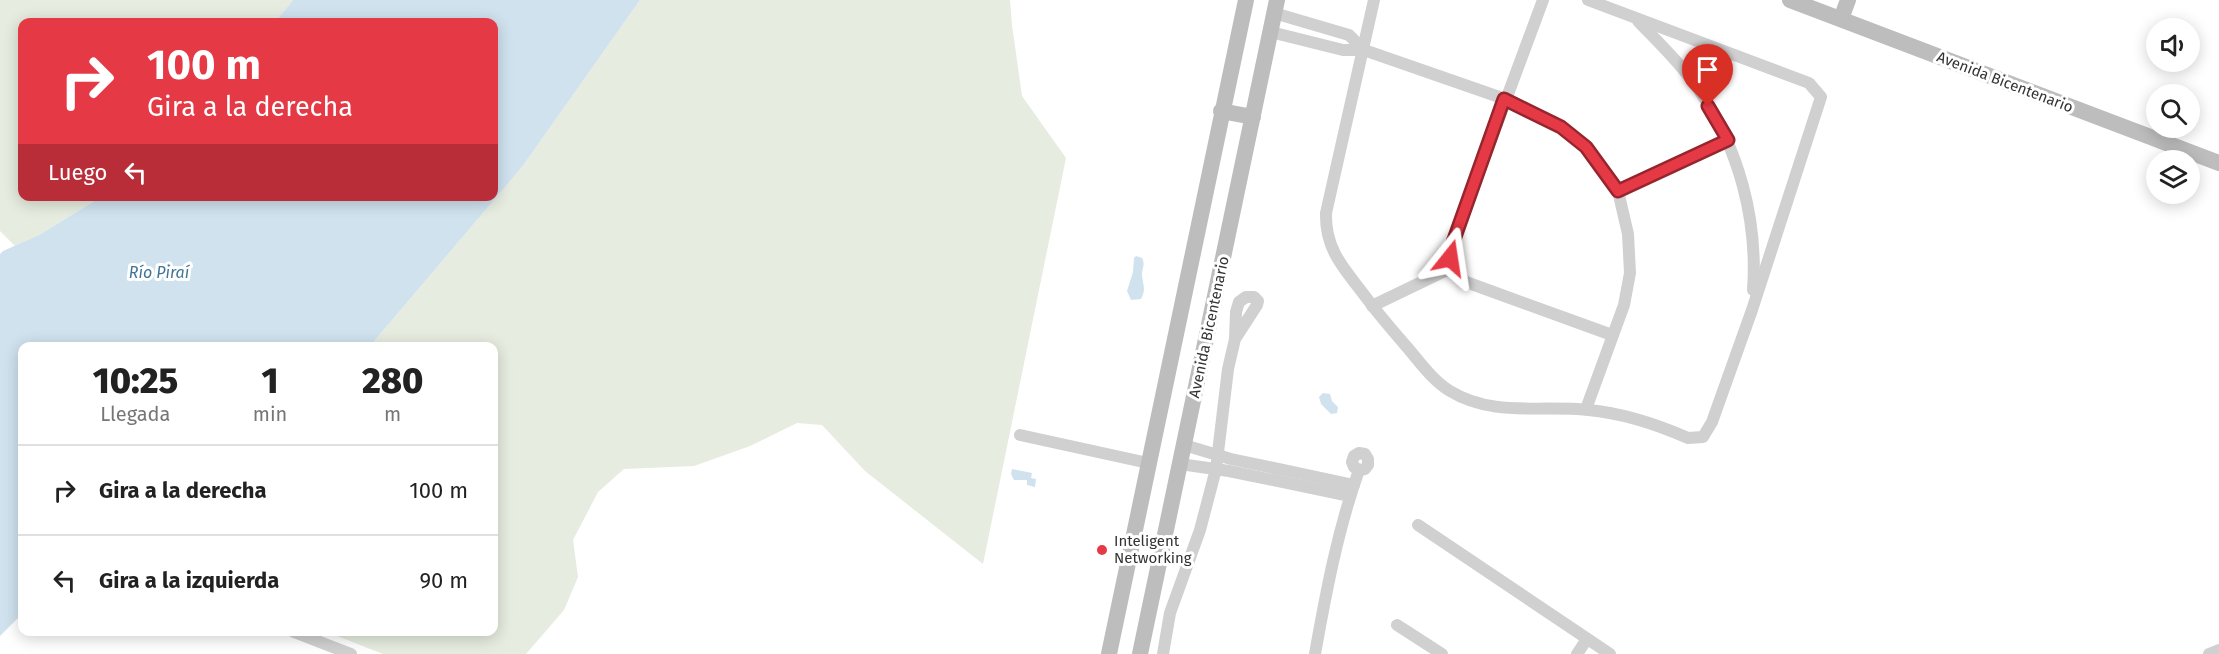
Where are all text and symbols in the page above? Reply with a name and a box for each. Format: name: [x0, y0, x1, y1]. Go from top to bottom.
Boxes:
map controls: [2146, 18, 2200, 204]
button: sound: [2146, 18, 2200, 72]
text: 100 m: [147, 40, 261, 90]
icon: right: [48, 42, 126, 120]
pin: [1682, 44, 1733, 106]
street label: Avenida Bicentenario: [1934, 48, 2076, 116]
icon: arrive: [1691, 53, 1724, 86]
button: search: [2146, 84, 2200, 138]
text: Gira a la derecha: [147, 91, 353, 123]
button: layers: [2146, 150, 2200, 204]
icon: left: [119, 156, 152, 189]
text: Luego: [48, 159, 107, 186]
position arrow: [1418, 226, 1482, 290]
street label: Avenida Bicentenario: [1185, 254, 1233, 400]
water label: Río Piraí: [129, 263, 191, 282]
text: 10:25: [93, 359, 178, 403]
text: 1: [262, 359, 279, 403]
text: 280: [362, 359, 423, 403]
text: Llegada: [100, 402, 170, 426]
text: min: [253, 402, 287, 426]
text: m: [384, 402, 401, 426]
icon: right: [48, 474, 81, 507]
text: Gira a la derecha: [99, 477, 267, 504]
text: 100 m: [409, 477, 468, 504]
place label: Inteligent Networking: [1114, 532, 1192, 567]
marker: Inteligent Networking: [1095, 543, 1109, 557]
icon: left: [48, 564, 81, 597]
text: Gira a la izquierda: [99, 567, 279, 594]
text: 90 m: [419, 567, 468, 594]

